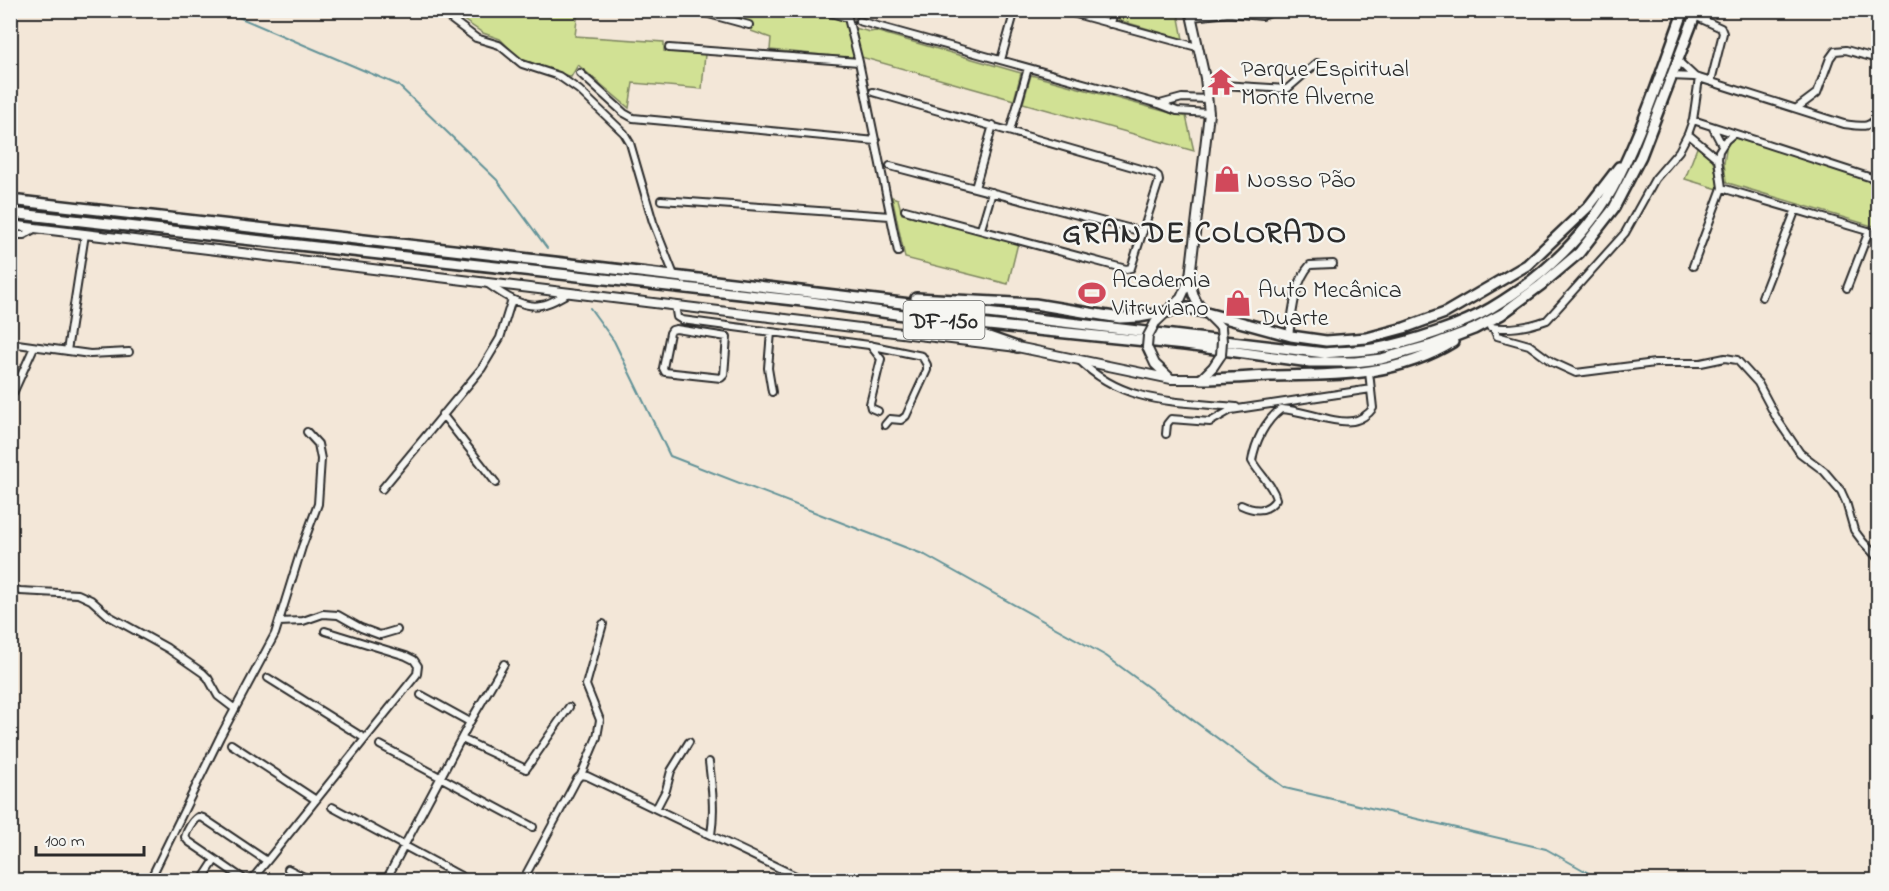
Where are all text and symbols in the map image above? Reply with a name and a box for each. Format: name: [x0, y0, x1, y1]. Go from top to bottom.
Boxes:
place label: Parque Espiritual Monte Alverne: [1241, 53, 1409, 116]
temple icon: Parque Espiritual Monte Alverne: [1206, 67, 1236, 97]
shop icon: Nosso Pão: [1212, 164, 1242, 194]
place label: Nosso Pão: [1247, 164, 1356, 199]
district label: GRANDE COLORADO: [1062, 213, 1348, 257]
place label: Academia Vitruviano: [1111, 264, 1211, 327]
place label: Auto Mecânica Duarte: [1257, 274, 1402, 337]
sports icon: Academia Vitruviano: [1077, 278, 1107, 308]
shop icon: Auto Mecânica Duarte: [1223, 288, 1253, 318]
road number: DF-150: [904, 301, 984, 339]
scale bar: [36, 819, 144, 857]
text: 100 m: [45, 829, 85, 855]

